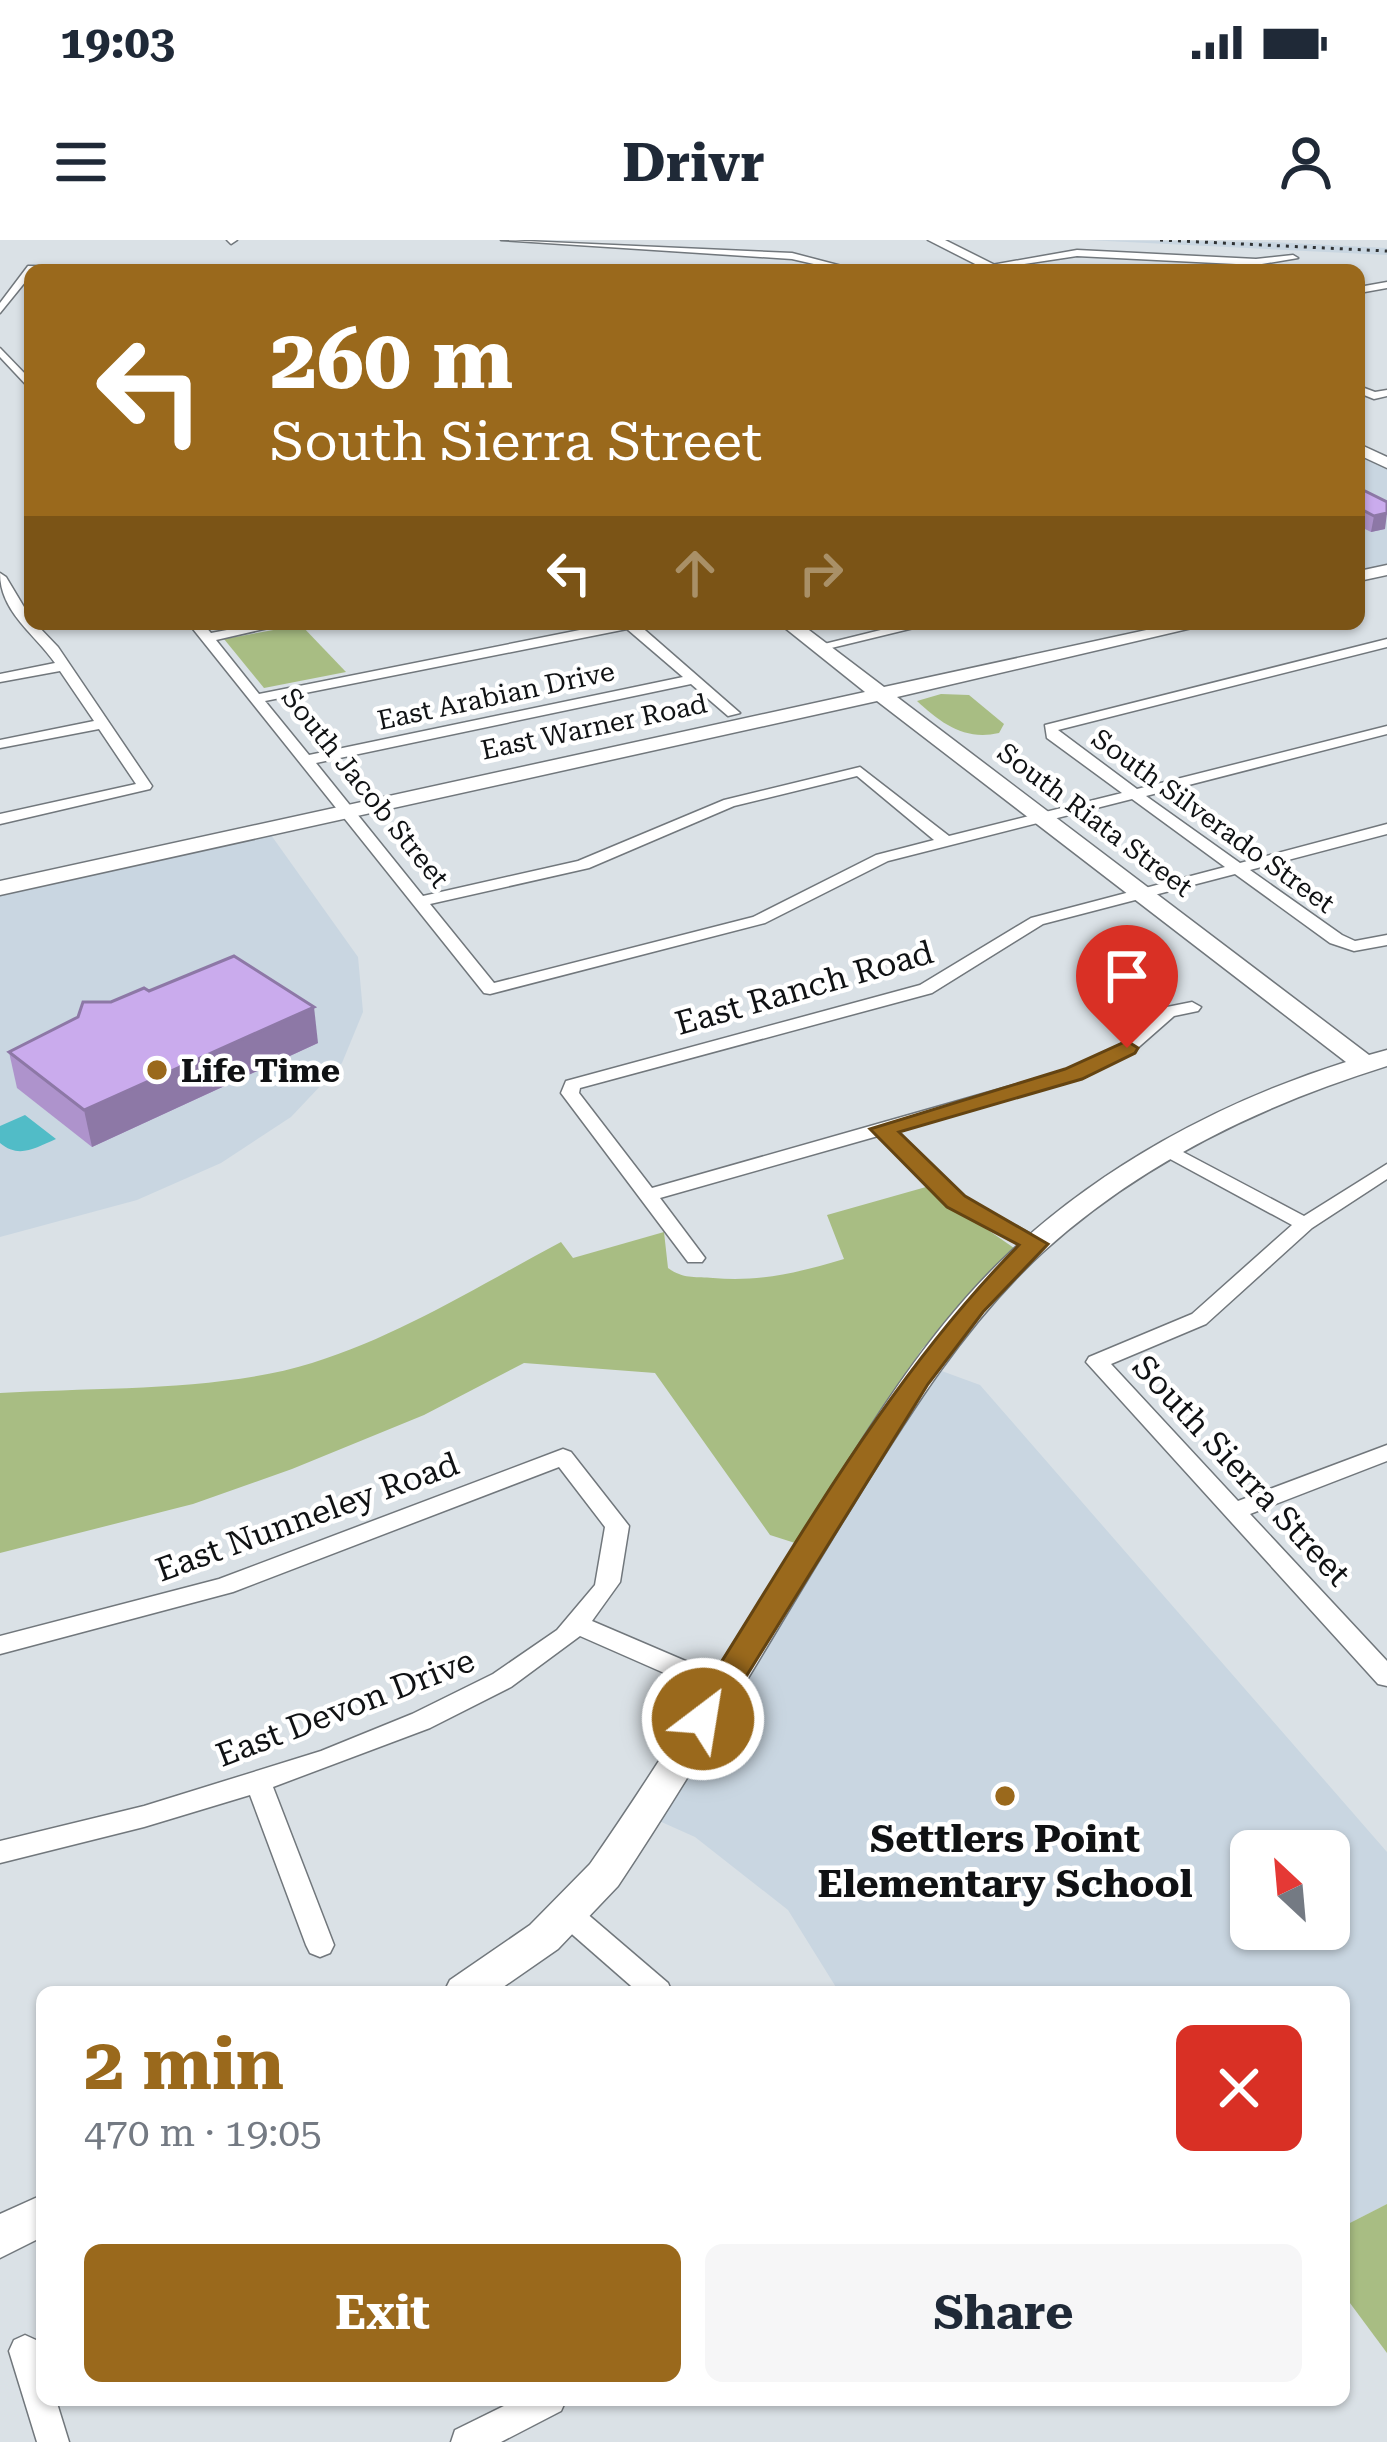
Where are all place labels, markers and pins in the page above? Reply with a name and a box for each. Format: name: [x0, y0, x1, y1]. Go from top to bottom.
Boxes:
pin: [1076, 925, 1178, 1048]
place label: Life Time: [181, 1051, 340, 1090]
marker: Life Time: [144, 1057, 170, 1083]
marker: Settlers Point Elementary School: [992, 1783, 1018, 1809]
place label: Settlers Point Elementary School: [817, 1816, 1193, 1907]

